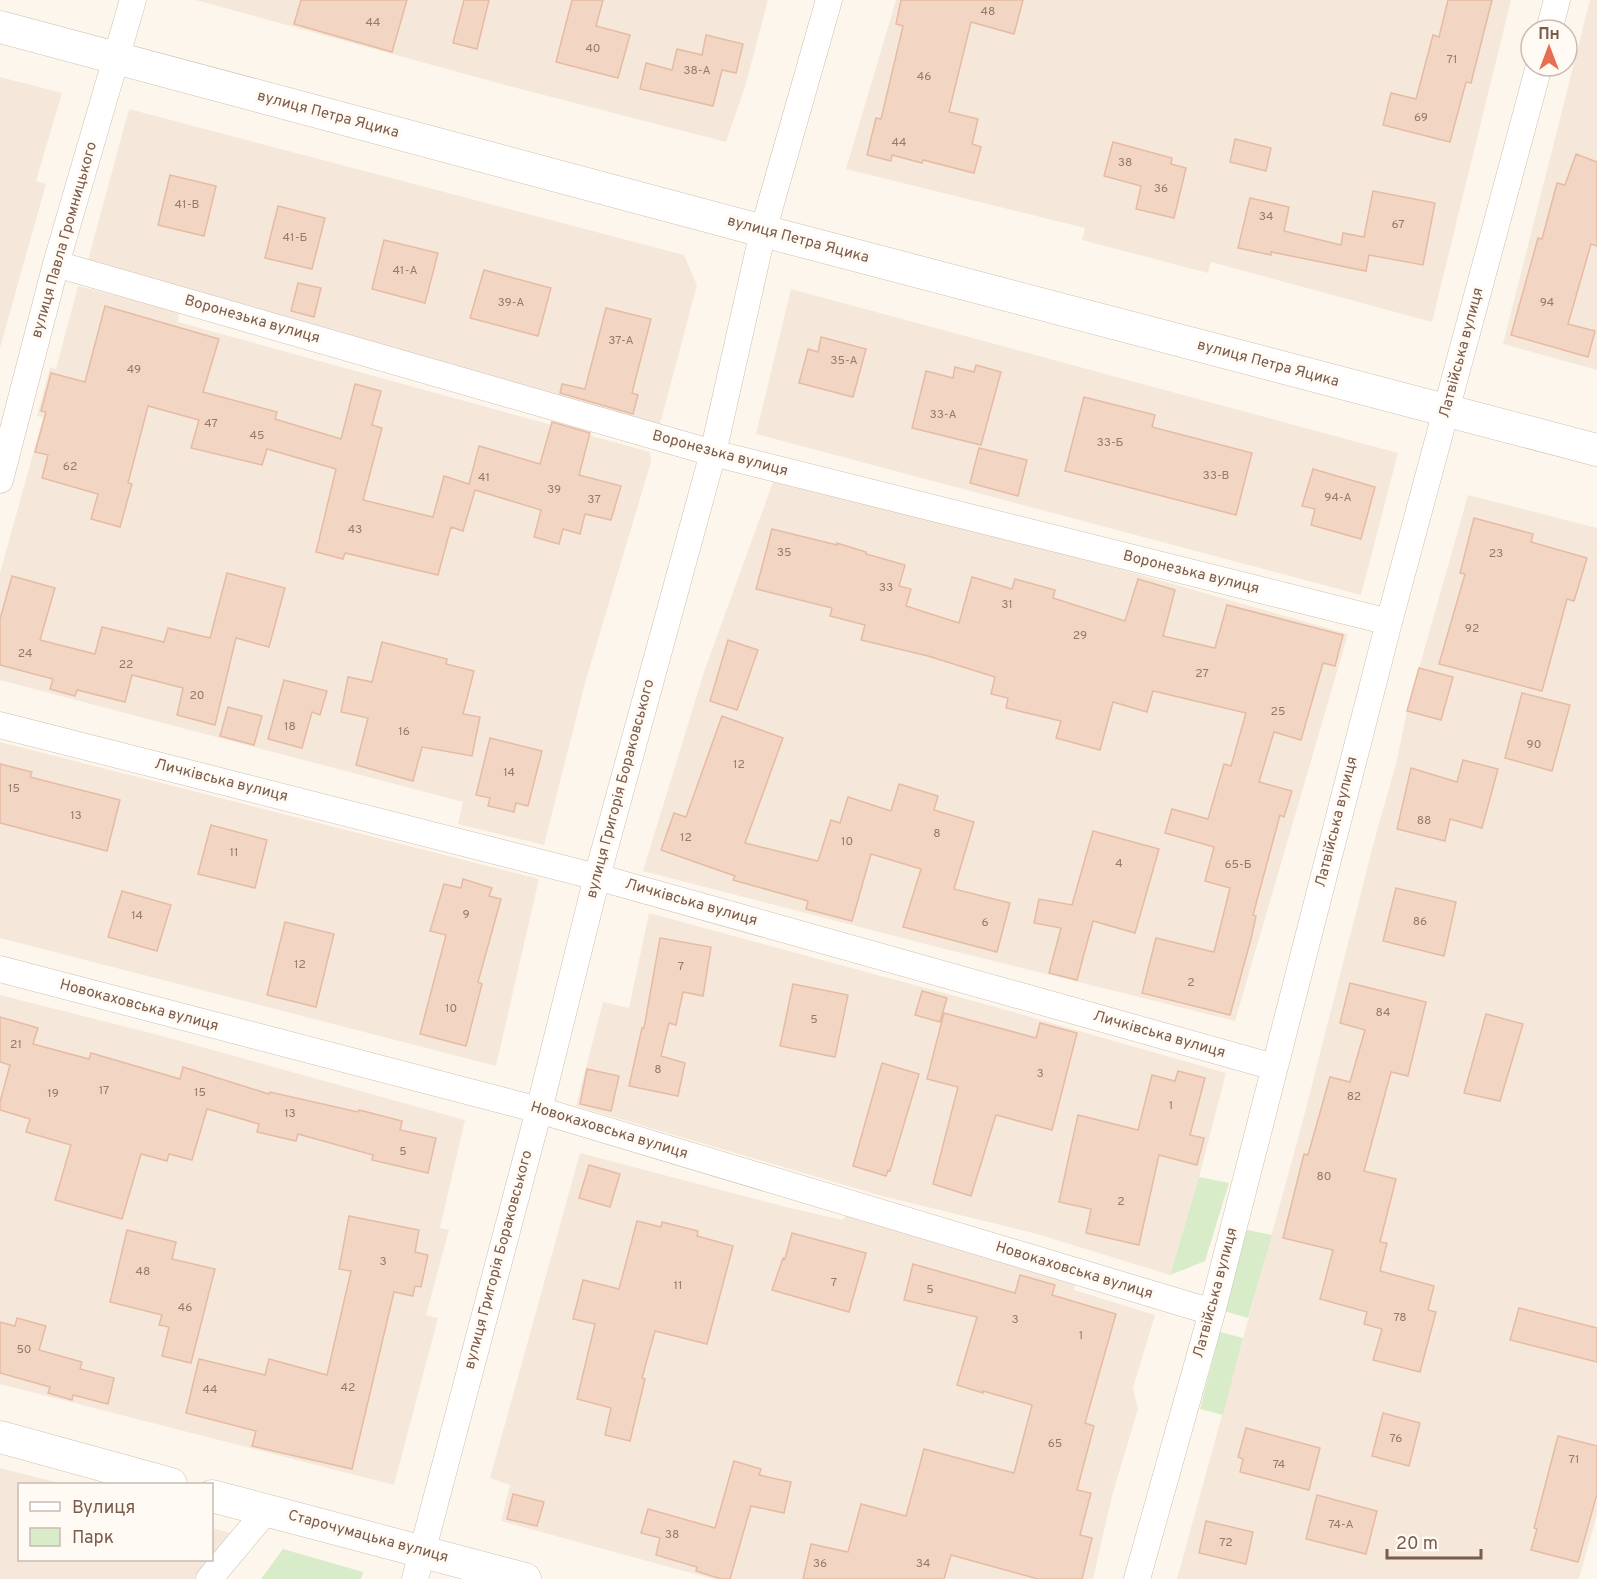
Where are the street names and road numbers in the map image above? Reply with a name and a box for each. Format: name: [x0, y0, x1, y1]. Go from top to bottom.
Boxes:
street label: вулиця Петра Яцика: [255, 87, 401, 143]
street label: вулиця Павла Громницького: [28, 140, 102, 340]
street label: вулиця Петра Яцика: [725, 212, 871, 268]
street label: Латвійська вулиця: [1435, 286, 1489, 420]
street label: Воронезька вулиця: [182, 292, 322, 348]
street label: вулиця Петра Яцика: [1195, 336, 1341, 392]
street label: Воронезька вулиця: [650, 427, 790, 481]
street label: Воронезька вулиця: [1121, 547, 1261, 599]
street label: вулиця Григорія Бораковського: [583, 677, 659, 901]
street label: Личківська вулиця: [152, 755, 290, 807]
street label: Латвійська вулиця: [1312, 755, 1362, 889]
street label: Личківська вулиця: [623, 875, 759, 931]
street label: Новокаховська вулиця: [57, 976, 221, 1036]
street label: Личківська вулиця: [1091, 1007, 1227, 1063]
street label: Новокаховська вулиця: [528, 1098, 690, 1164]
street label: вулиця Григорія Бораковського: [461, 1148, 537, 1372]
street label: Латвійська вулиця: [1189, 1226, 1243, 1360]
street label: Новокаховська вулиця: [993, 1238, 1155, 1304]
street label: Старочумацька вулиця: [286, 1506, 450, 1568]

